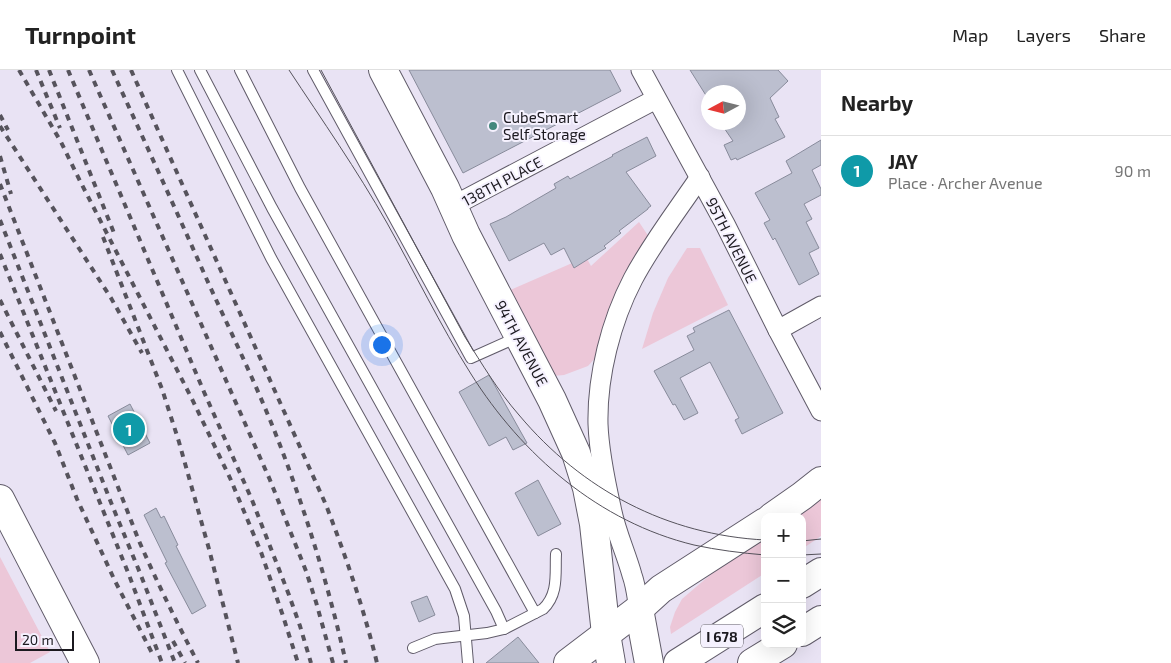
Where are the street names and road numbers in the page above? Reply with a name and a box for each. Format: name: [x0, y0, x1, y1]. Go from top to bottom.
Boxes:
street label: 138TH PLACE: [459, 152, 545, 210]
street label: 95TH AVENUE: [703, 194, 761, 286]
street label: 94TH AVENUE: [492, 297, 552, 389]
road number: I 678: [701, 624, 743, 648]

